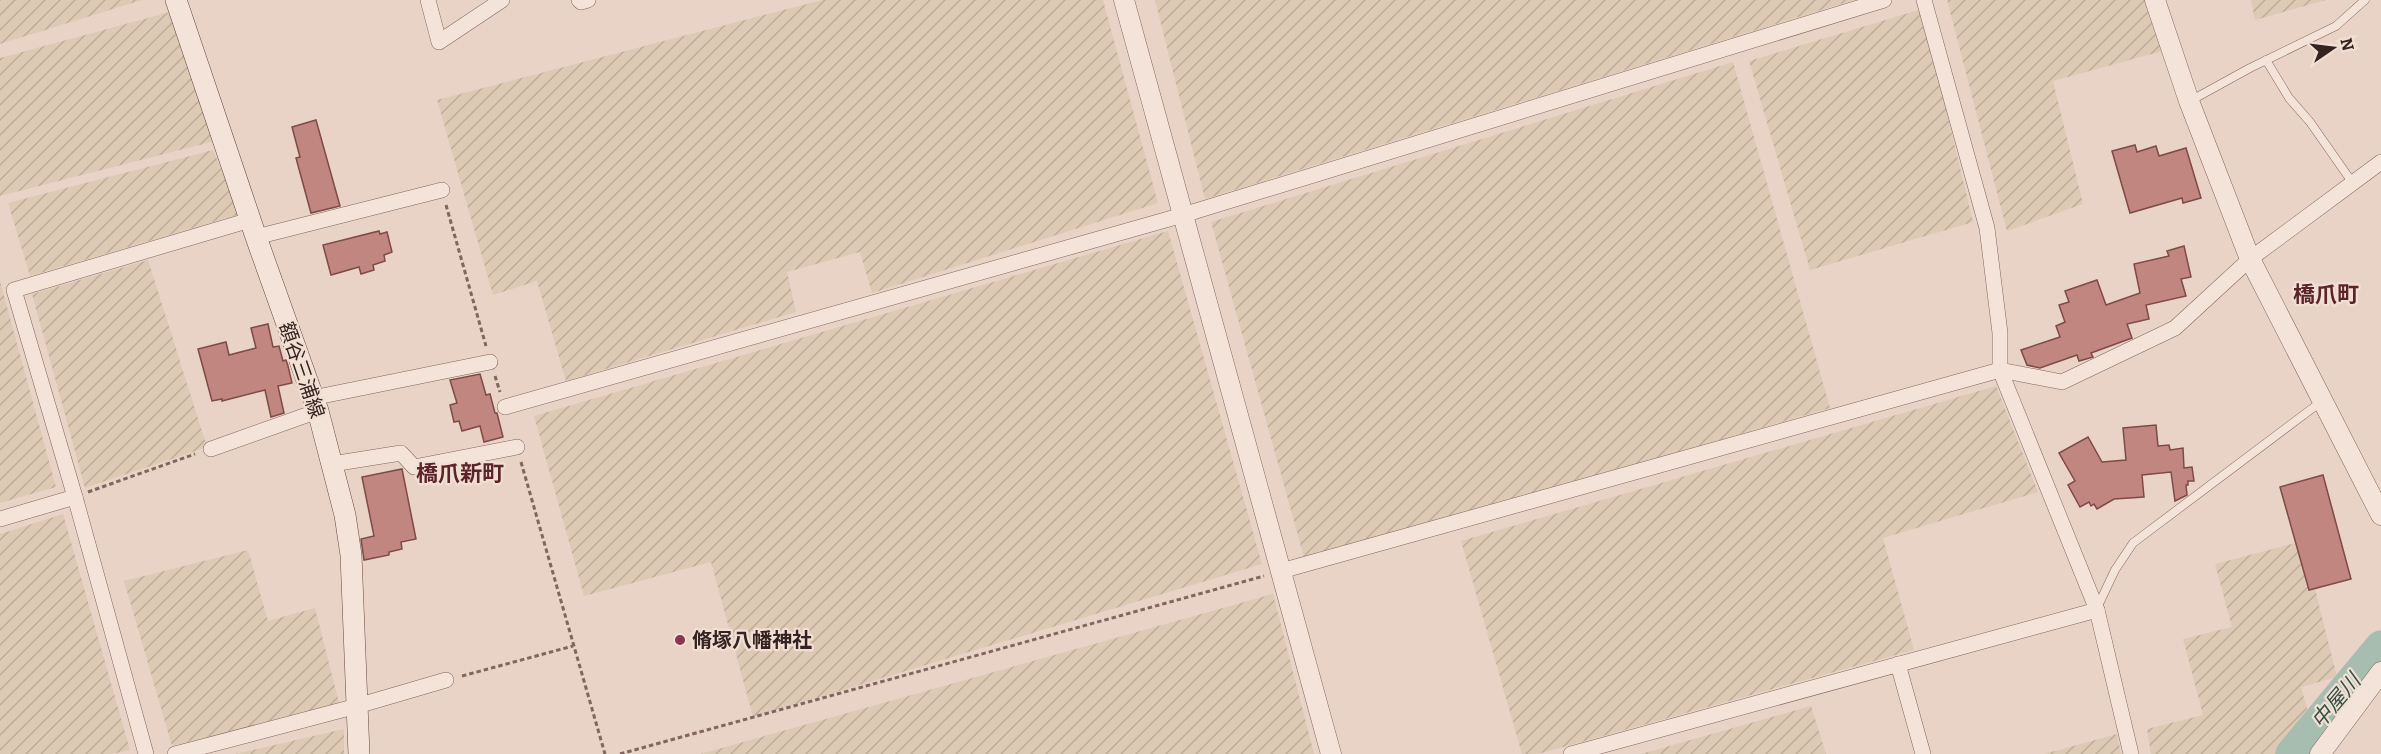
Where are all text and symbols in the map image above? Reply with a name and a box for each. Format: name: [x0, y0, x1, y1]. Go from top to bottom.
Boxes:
north arrow: [2303, 18, 2363, 78]
text: N: [2336, 36, 2358, 53]
district label: 橋爪町: [2293, 281, 2359, 308]
street label: 額谷三浦線: [274, 319, 330, 421]
district label: 橋爪新町: [416, 460, 504, 487]
place label: 脩塚八幡神社: [692, 628, 812, 652]
marker: 脩塚八幡神社: [673, 633, 687, 647]
water label: 中屋川: [2306, 667, 2367, 733]

